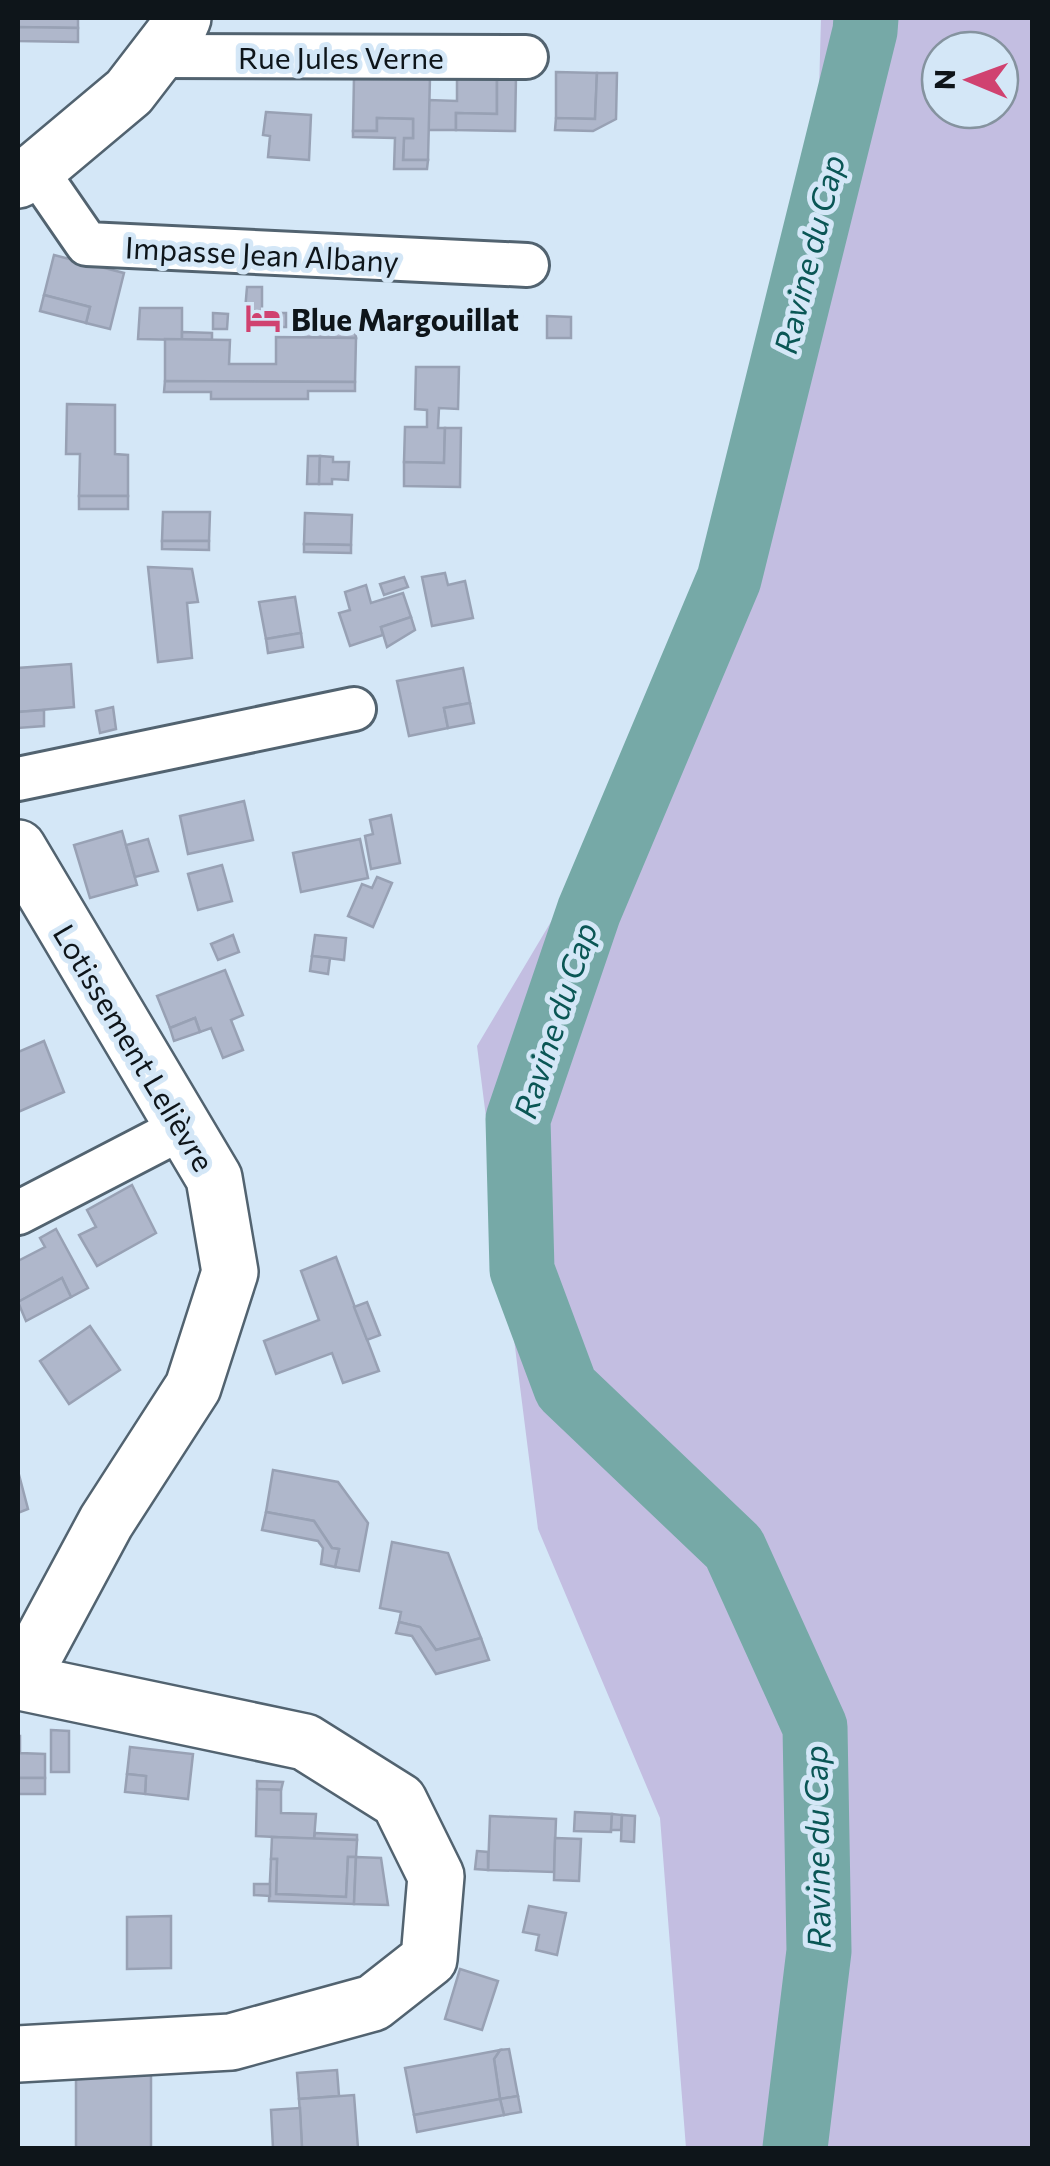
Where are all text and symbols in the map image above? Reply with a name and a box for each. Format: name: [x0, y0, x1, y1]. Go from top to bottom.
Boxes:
north arrow: [920, 30, 1020, 130]
street label: Rue Jules Verne: [238, 38, 444, 75]
text: N: [927, 69, 961, 90]
water label: Ravine du Cap: [764, 150, 852, 358]
street label: Impasse Jean Albany: [124, 227, 400, 279]
hotel icon: Blue Margouillat: [244, 299, 282, 337]
place label: Blue Margouillat: [291, 300, 519, 337]
street label: Lotissement Lelièvre: [47, 917, 223, 1177]
water label: Ravine du Cap: [504, 917, 604, 1123]
water label: Ravine du Cap: [794, 1745, 838, 1949]

